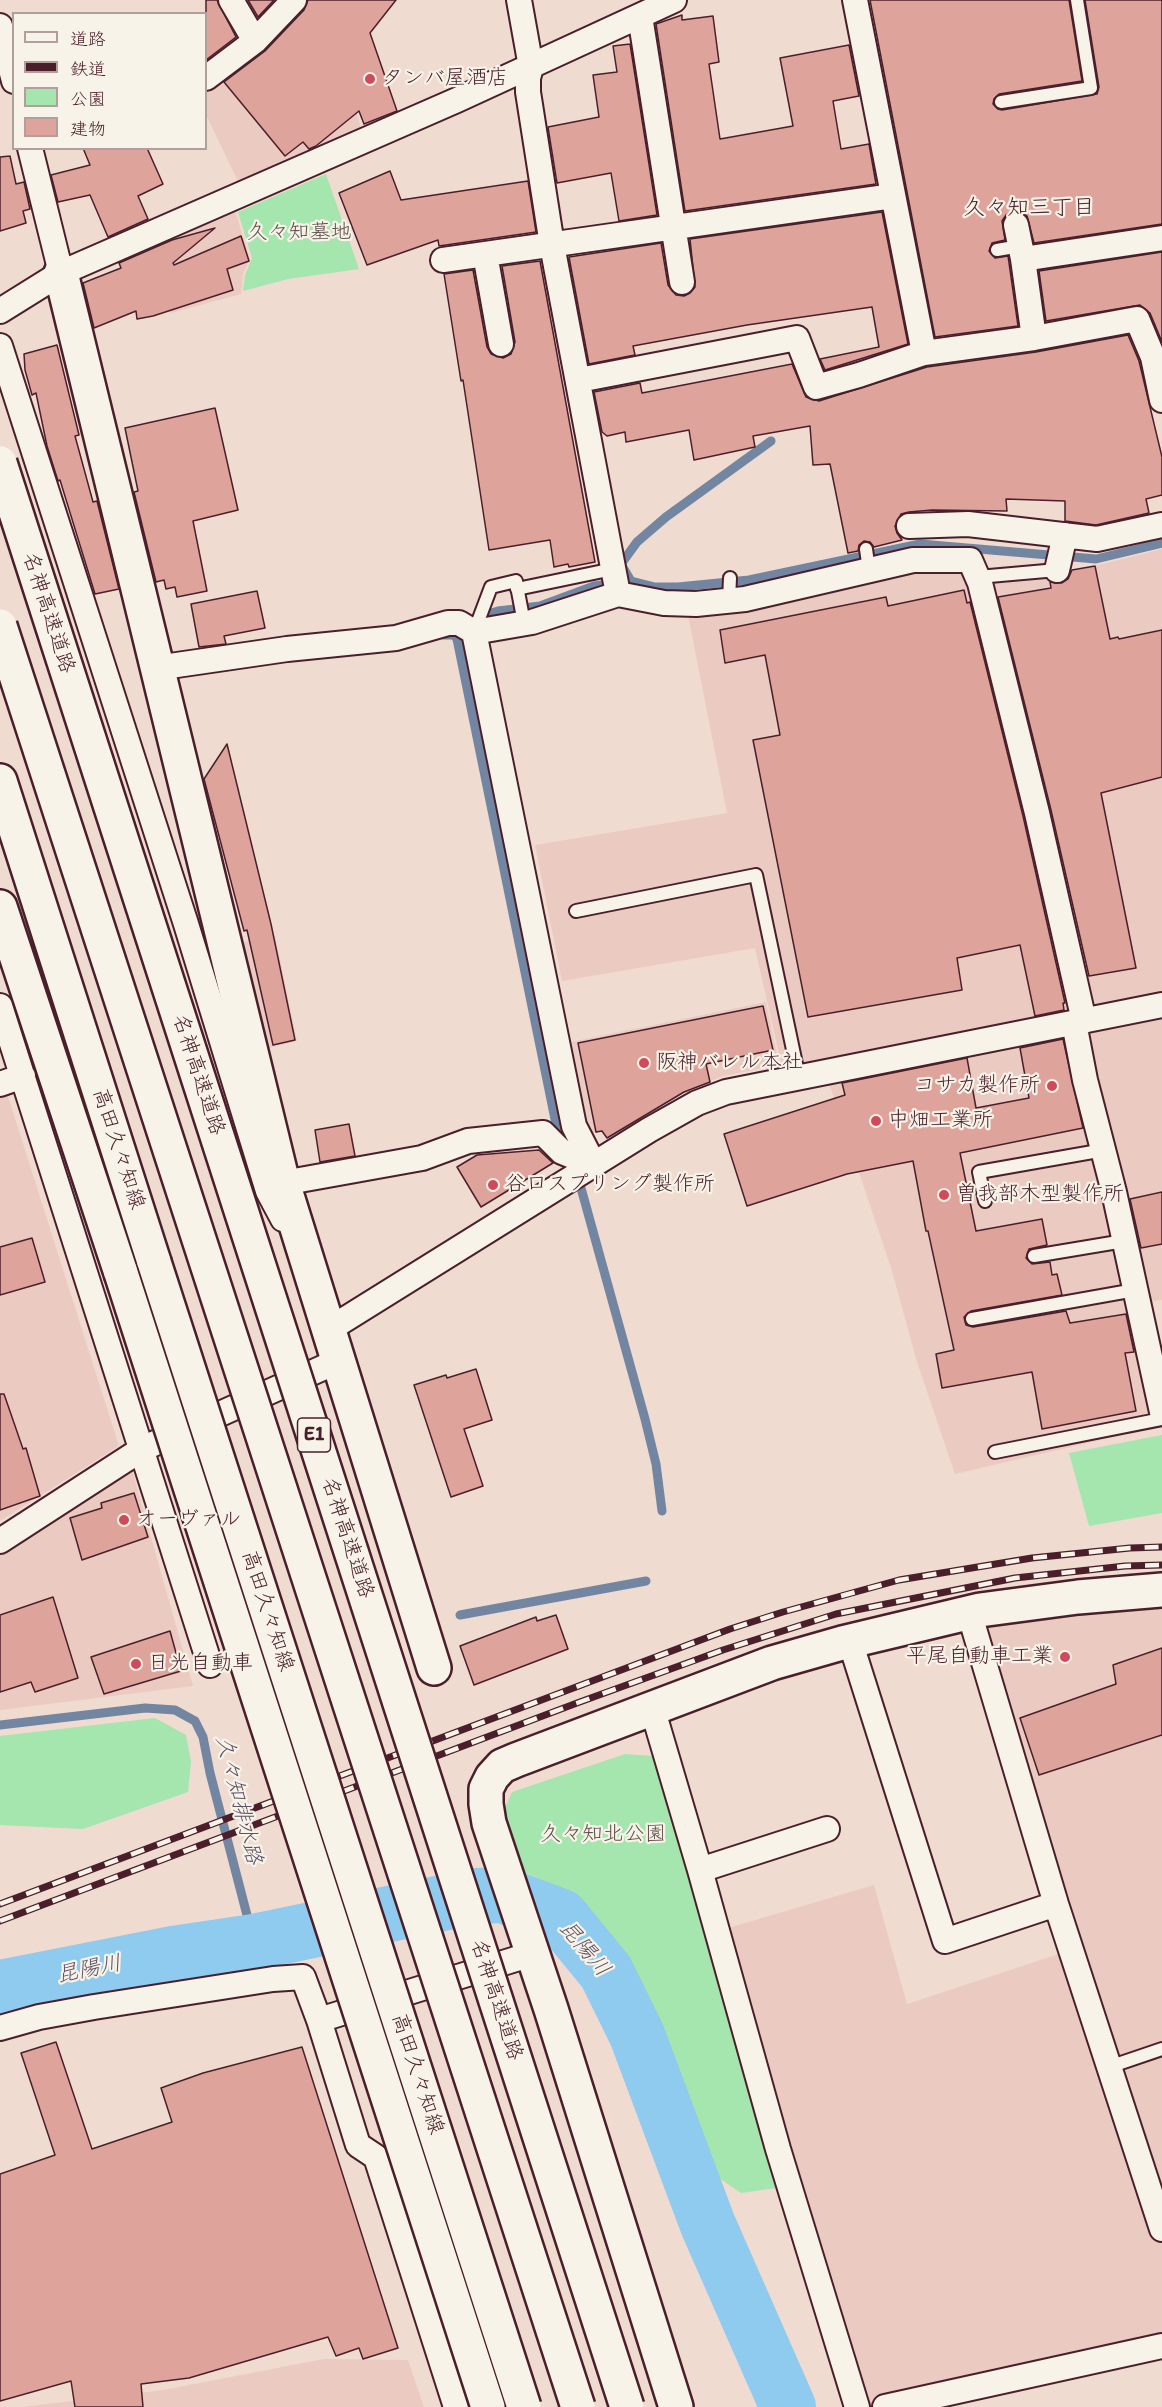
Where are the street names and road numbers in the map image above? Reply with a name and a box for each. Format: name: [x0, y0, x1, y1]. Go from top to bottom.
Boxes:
street label: 名神高速道路: [17, 549, 79, 677]
street label: 名神高速道路: [167, 1011, 229, 1139]
street label: 高田久々知線: [87, 1085, 149, 1213]
road number: E1: [298, 1418, 330, 1452]
street label: 名神高速道路: [316, 1474, 378, 1602]
street label: 高田久々知線: [236, 1547, 298, 1675]
street label: 名神高速道路: [465, 1936, 527, 2064]
street label: 高田久々知線: [386, 2010, 448, 2138]

